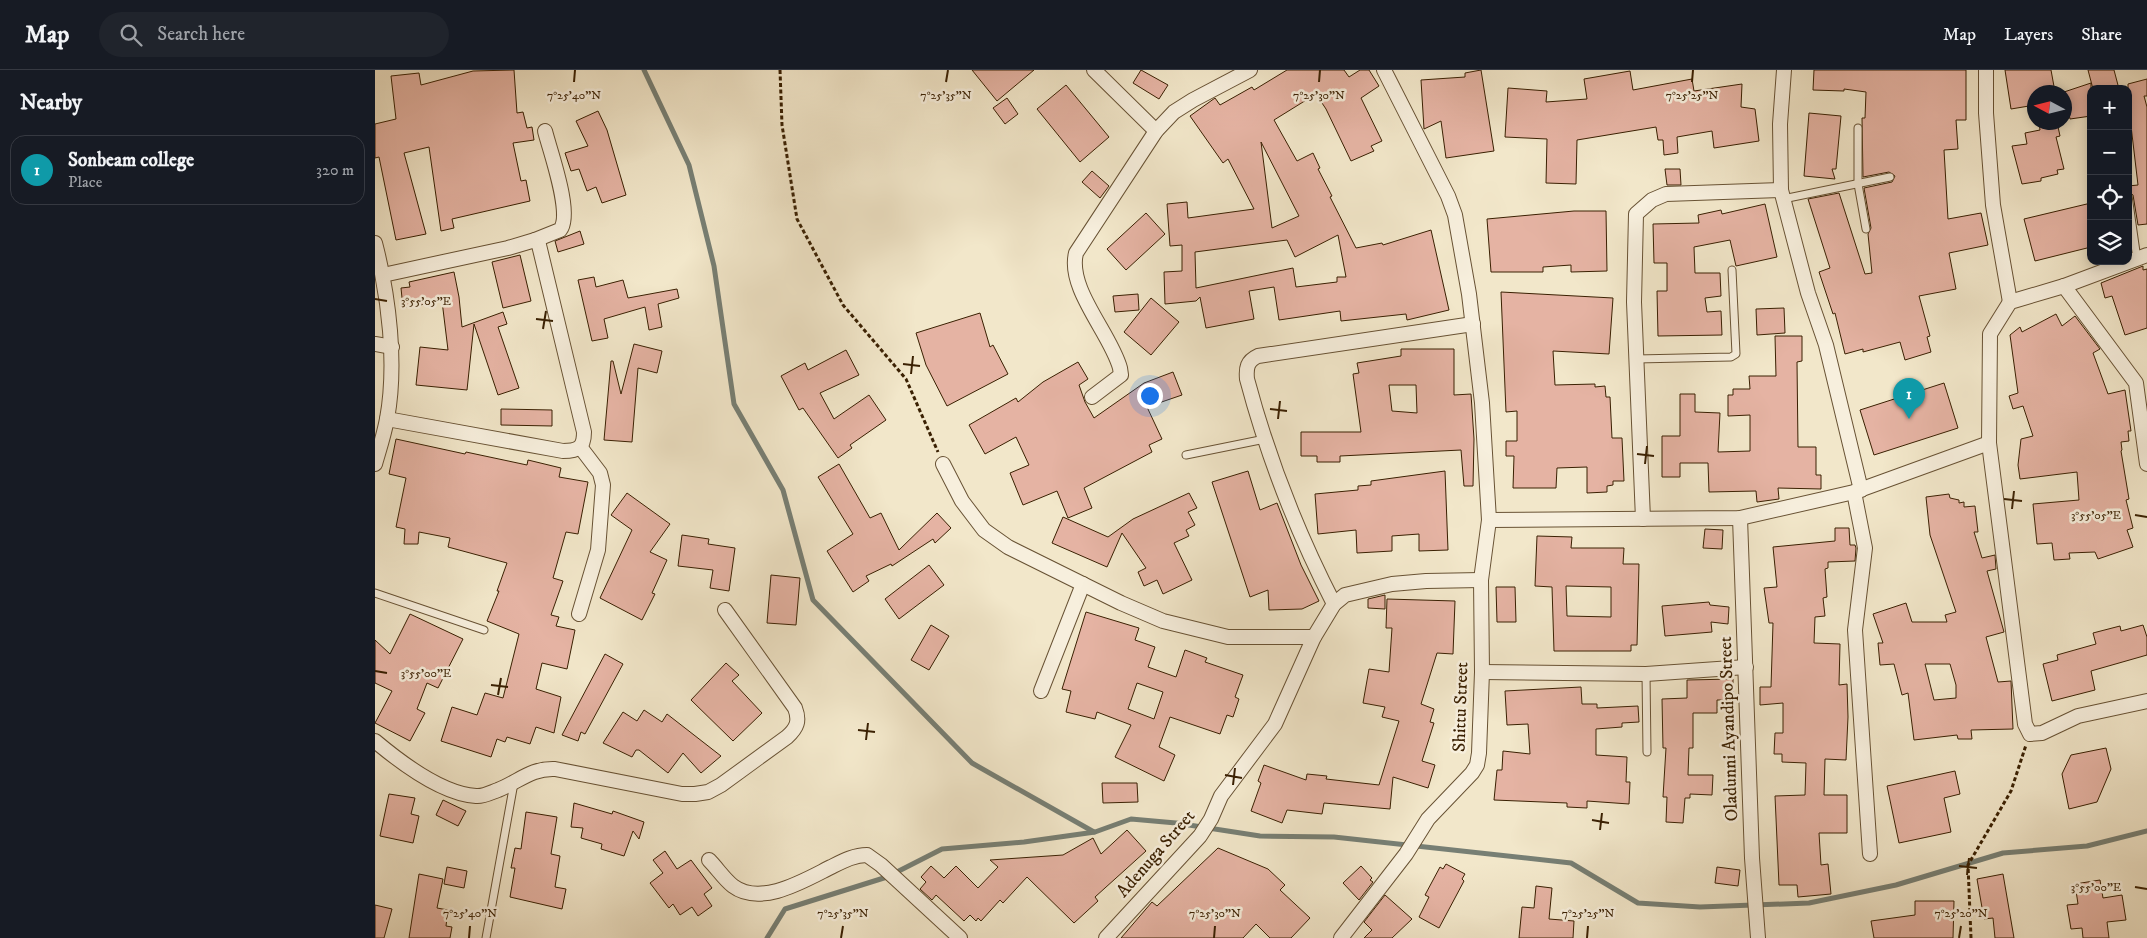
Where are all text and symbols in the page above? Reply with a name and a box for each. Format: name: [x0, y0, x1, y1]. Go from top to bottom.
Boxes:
search box: [99, 12, 449, 57]
text: Map: [25, 20, 69, 50]
icon: search: [117, 21, 145, 49]
text: Search here: [157, 23, 245, 46]
text: Map: [1943, 24, 1976, 46]
text: Layers: [2004, 24, 2053, 46]
text: Share: [2081, 24, 2122, 46]
north arrow: [2027, 85, 2072, 130]
map controls: [2087, 85, 2132, 265]
button: +: [2087, 85, 2132, 130]
text: 7°25'40"N: [547, 88, 601, 103]
text: 7°25'35"N: [920, 88, 972, 103]
text: 7°25'30"N: [1293, 88, 1345, 103]
text: 7°25'25"N: [1666, 88, 1718, 103]
text: Nearby: [20, 90, 82, 116]
button: −: [2087, 130, 2132, 175]
text: Sonbeam college: [68, 149, 194, 172]
text: 1: [34, 160, 40, 180]
text: 320 m: [316, 160, 354, 180]
text: Place: [68, 172, 102, 192]
button: locate: [2087, 175, 2132, 220]
button: layers: [2087, 220, 2132, 265]
text: 3°55'05"E: [401, 294, 452, 309]
pin: 1: [1893, 378, 1925, 419]
your location: [1137, 383, 1163, 409]
text: 3°55'05"E: [2071, 508, 2122, 523]
street label: Oladunni Ayandipo Street: [1715, 636, 1743, 822]
street label: Shittu Street: [1448, 661, 1474, 752]
text: 3°55'00"E: [401, 666, 452, 681]
street label: Adenuga Street: [1112, 806, 1200, 902]
text: 3°55'00"E: [2071, 880, 2122, 895]
text: 7°25'40"N: [443, 906, 497, 921]
text: 7°25'35"N: [817, 906, 869, 921]
text: 7°25'30"N: [1189, 906, 1241, 921]
text: 7°25'25"N: [1562, 906, 1614, 921]
text: 7°25'20"N: [1934, 906, 1988, 921]

